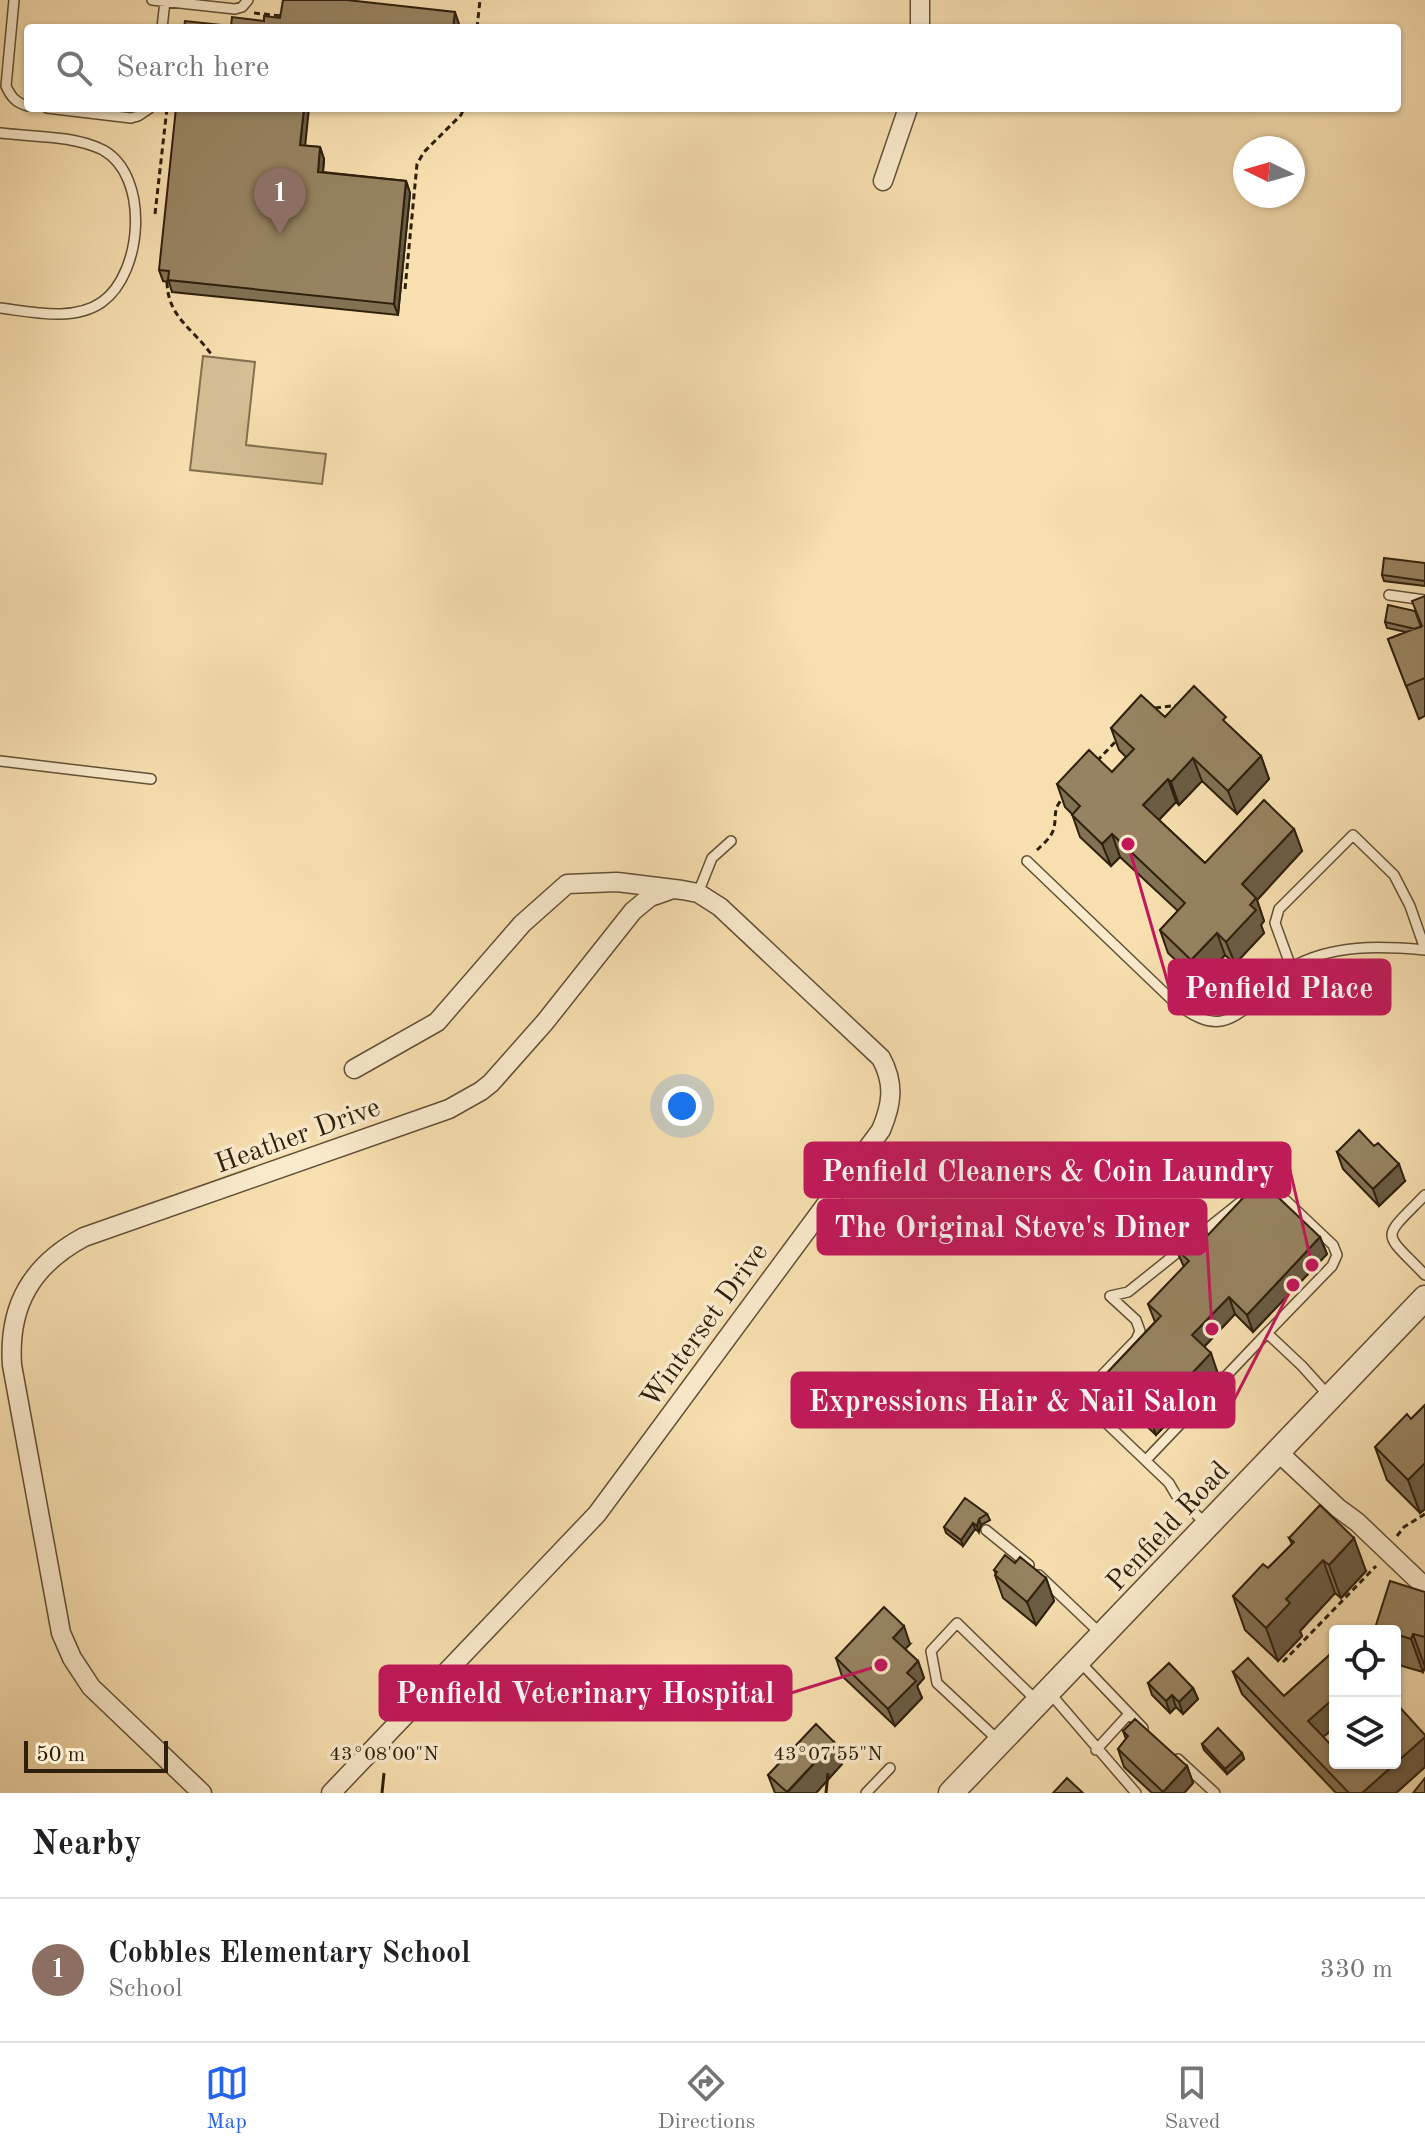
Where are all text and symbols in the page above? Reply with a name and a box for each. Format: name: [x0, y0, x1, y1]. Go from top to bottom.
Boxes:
search box: [24, 24, 1401, 112]
icon: search: [52, 46, 96, 90]
text: Search here: [116, 53, 270, 83]
north arrow: [1233, 136, 1305, 208]
pin: 1: [254, 168, 306, 234]
callout: Penfield Place: [1169, 960, 1390, 1014]
text: Penfield Place: [1185, 975, 1373, 1005]
your location: [662, 1086, 702, 1126]
street label: Heather Drive: [212, 1094, 384, 1180]
callout: Penfield Cleaners & Coin Laundry: [805, 1143, 1290, 1197]
text: Penfield Cleaners & Coin Laundry: [822, 1158, 1275, 1188]
callout: The Original Steve's Diner: [818, 1200, 1206, 1254]
text: The Original Steve's Diner: [834, 1214, 1190, 1244]
street label: Winterset Drive: [637, 1238, 774, 1413]
callout: Expressions Hair & Nail Salon: [792, 1373, 1234, 1427]
text: Expressions Hair & Nail Salon: [808, 1388, 1218, 1418]
street label: Penfield Road: [1102, 1457, 1236, 1597]
map controls: [1329, 1625, 1401, 1769]
button: locate: [1329, 1625, 1401, 1697]
callout: Penfield Veterinary Hospital: [380, 1666, 791, 1720]
text: Penfield Veterinary Hospital: [396, 1680, 774, 1710]
button: layers: [1329, 1697, 1401, 1769]
scale bar: [24, 1737, 168, 1773]
text: 50 m: [36, 1744, 85, 1766]
text: 43°08'00"N: [329, 1745, 439, 1765]
text: 43°07'55"N: [773, 1745, 883, 1765]
text: Nearby: [32, 1828, 142, 1862]
text: Cobbles Elementary School: [108, 1939, 470, 1969]
text: 1: [50, 1957, 66, 1983]
text: 330 m: [1320, 1957, 1393, 1983]
text: School: [108, 1976, 182, 2002]
tab: Map: [205, 2061, 249, 2136]
tab: Directions: [658, 2061, 755, 2136]
tab: Saved: [1164, 2061, 1220, 2136]

